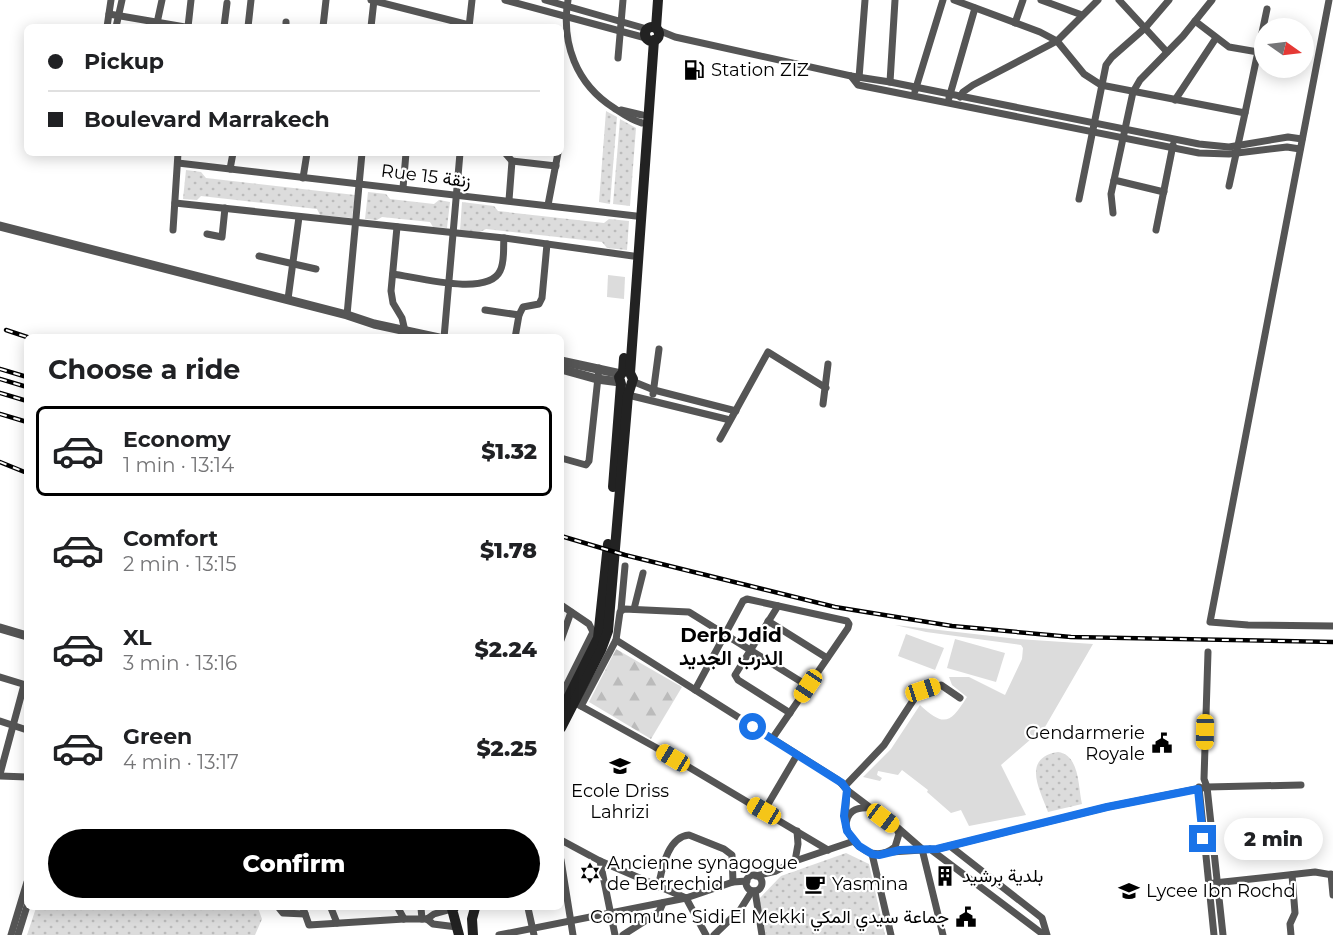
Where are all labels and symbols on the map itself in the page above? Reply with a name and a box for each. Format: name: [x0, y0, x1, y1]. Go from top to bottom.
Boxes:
north arrow: [1254, 18, 1314, 78]
fuel station icon: Station ZIZ: [682, 58, 706, 82]
place label: Station ZIZ: [711, 59, 809, 81]
street label: Rue 15 زنقة: [380, 160, 472, 192]
district label: Derb Jdid الدرب الجديد: [679, 623, 783, 671]
car: [790, 666, 826, 706]
car: [903, 676, 943, 704]
route start: [739, 713, 766, 740]
car: [1196, 714, 1214, 750]
place label: Gendarmerie Royale: [1025, 722, 1145, 765]
public building icon: Gendarmerie Royale: [1150, 731, 1174, 755]
car: [653, 741, 693, 775]
school or university icon: Ecole Driss Lahrizi: [608, 754, 632, 778]
place label: Ecole Driss Lahrizi: [571, 780, 669, 823]
car: [744, 794, 784, 828]
car: [863, 800, 903, 836]
callout: 2 min: [1224, 818, 1323, 860]
route end: [1189, 825, 1216, 852]
place label: Ancienne synagogue de Berrechid: [607, 852, 798, 895]
synagogue icon: Ancienne synagogue de Berrechid: [578, 861, 602, 885]
building icon: بلدية برشيد: [933, 864, 957, 888]
place label: بلدية برشيد: [962, 865, 1043, 887]
cafe icon: Yasmina: [803, 872, 827, 896]
place label: Yasmina: [832, 873, 908, 895]
school or university icon: Lycee Ibn Rochd: [1117, 879, 1141, 903]
place label: Lycee Ibn Rochd: [1146, 880, 1296, 902]
public building icon: Commune Sidi El Mekki جماعة سيدي المكي: [954, 905, 978, 929]
place label: Commune Sidi El Mekki جماعة سيدي المكي: [590, 906, 949, 932]

